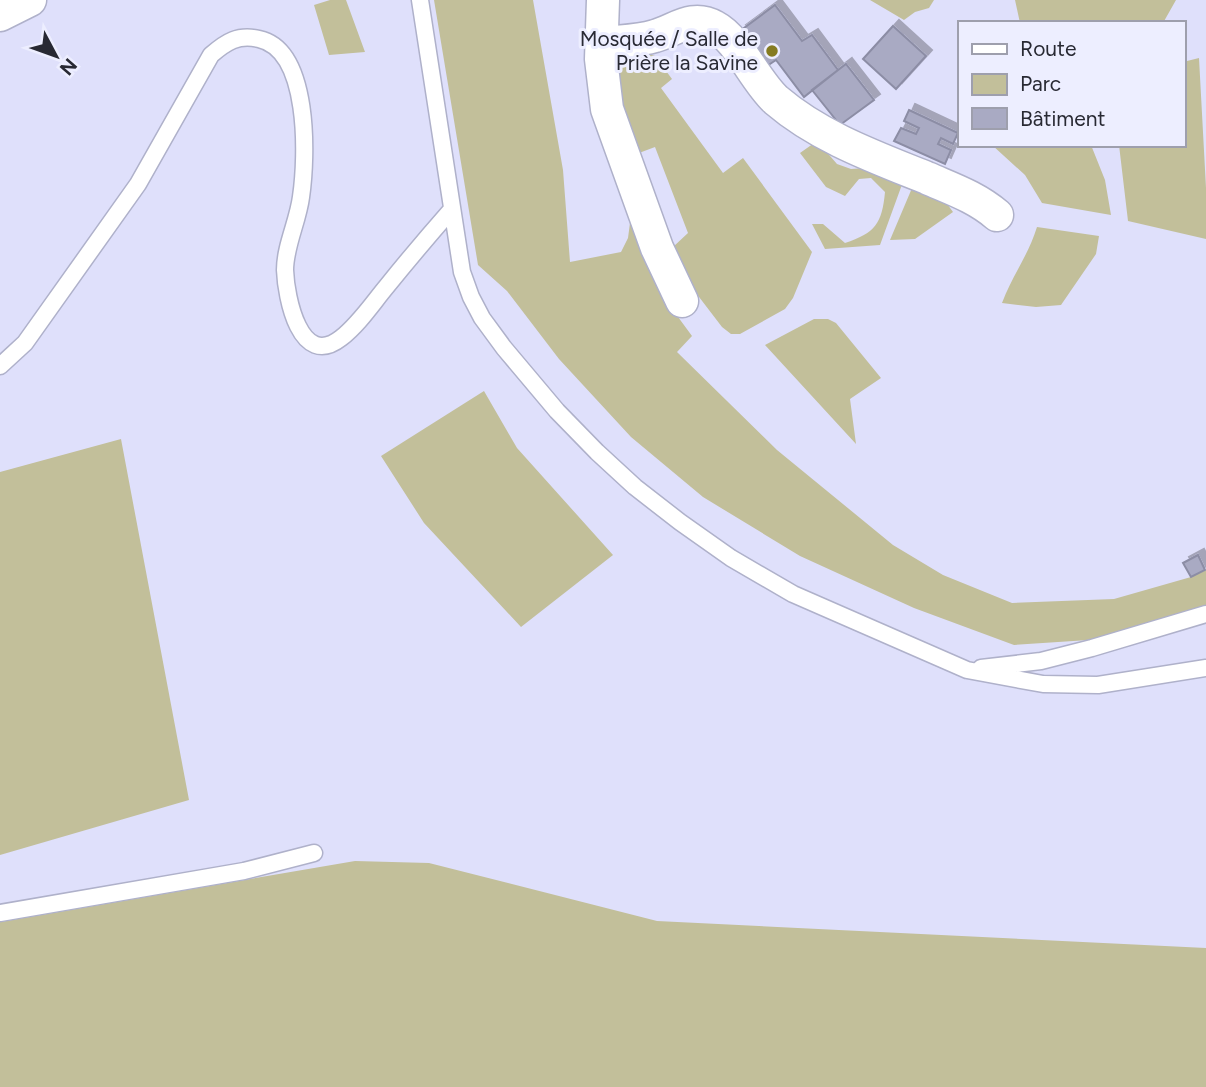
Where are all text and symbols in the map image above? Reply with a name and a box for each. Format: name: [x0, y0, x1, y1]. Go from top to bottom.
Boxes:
north arrow: [21, 21, 91, 91]
legend: [958, 21, 1185, 147]
place label: Mosquée / Salle de Prière la Savine: [580, 26, 758, 75]
text: Route: [1020, 36, 1076, 61]
marker: Mosquée / Salle de Prière la Savine: [764, 43, 780, 59]
text: N: [55, 54, 82, 80]
text: Parc: [1020, 71, 1061, 96]
text: Bâtiment: [1020, 106, 1105, 131]

